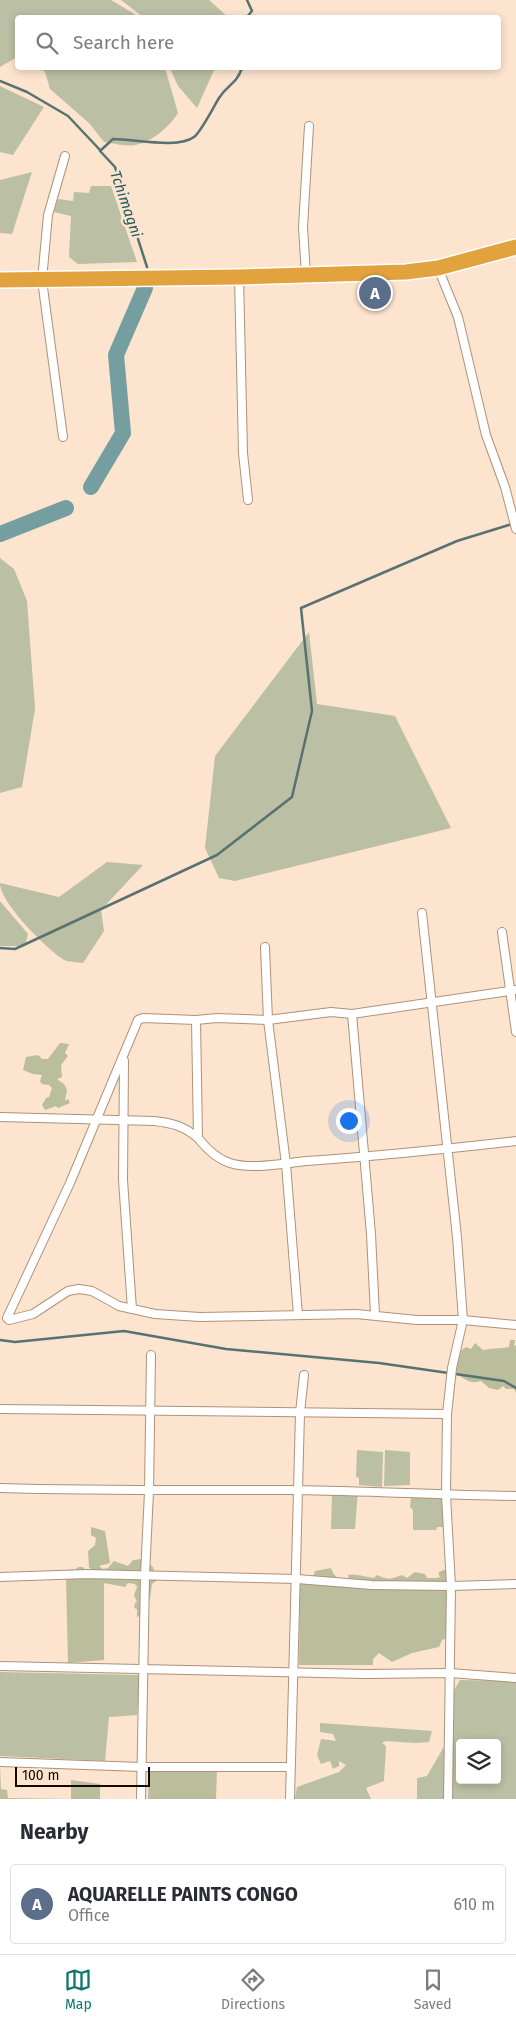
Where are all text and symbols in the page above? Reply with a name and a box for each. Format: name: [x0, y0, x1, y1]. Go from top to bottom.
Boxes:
search box: [15, 15, 501, 70]
icon: search: [33, 29, 61, 57]
text: Search here: [73, 31, 174, 54]
water label: Tchimagni: [106, 168, 146, 240]
pin: A: [359, 274, 391, 312]
your location: [336, 1108, 362, 1134]
map controls: [456, 1739, 501, 1784]
button: layers: [456, 1739, 501, 1784]
scale bar: [15, 1764, 150, 1787]
text: 100 m: [22, 1767, 59, 1784]
text: Nearby: [20, 1819, 88, 1845]
text: AQUARELLE PAINTS CONGO: [68, 1883, 298, 1906]
text: A: [32, 1895, 42, 1914]
text: 610 m: [453, 1895, 495, 1914]
text: Office: [68, 1906, 110, 1925]
tab: Map: [64, 1966, 92, 2013]
tab: Directions: [221, 1966, 285, 2013]
tab: Saved: [414, 1966, 452, 2013]

